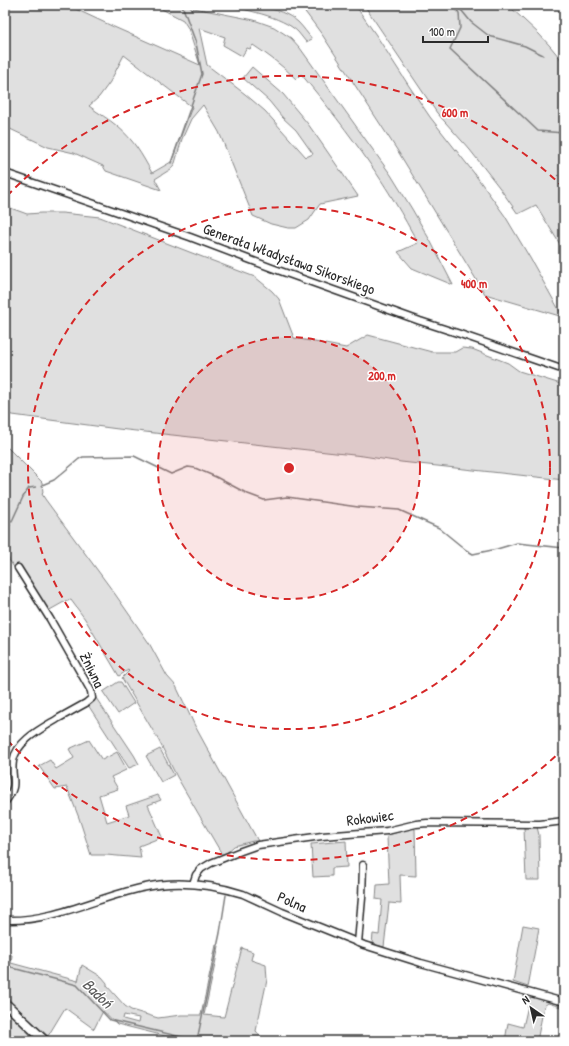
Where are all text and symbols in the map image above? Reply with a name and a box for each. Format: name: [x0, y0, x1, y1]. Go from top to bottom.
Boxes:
scale bar: [423, 18, 488, 44]
text: 100 m: [429, 23, 455, 40]
text: 600 m: [442, 104, 468, 121]
street label: Generała Władysława Sikorskiego: [200, 218, 378, 299]
text: 400 m: [461, 275, 487, 292]
text: 200 m: [368, 367, 396, 384]
centre of rings: [282, 461, 296, 475]
street label: Żniwna: [75, 648, 110, 691]
street label: Rokowiec: [345, 804, 395, 831]
street label: Polna: [274, 886, 310, 917]
water label: Badoń: [78, 973, 119, 1014]
north arrow: [511, 988, 551, 1028]
text: N: [519, 992, 532, 1007]

